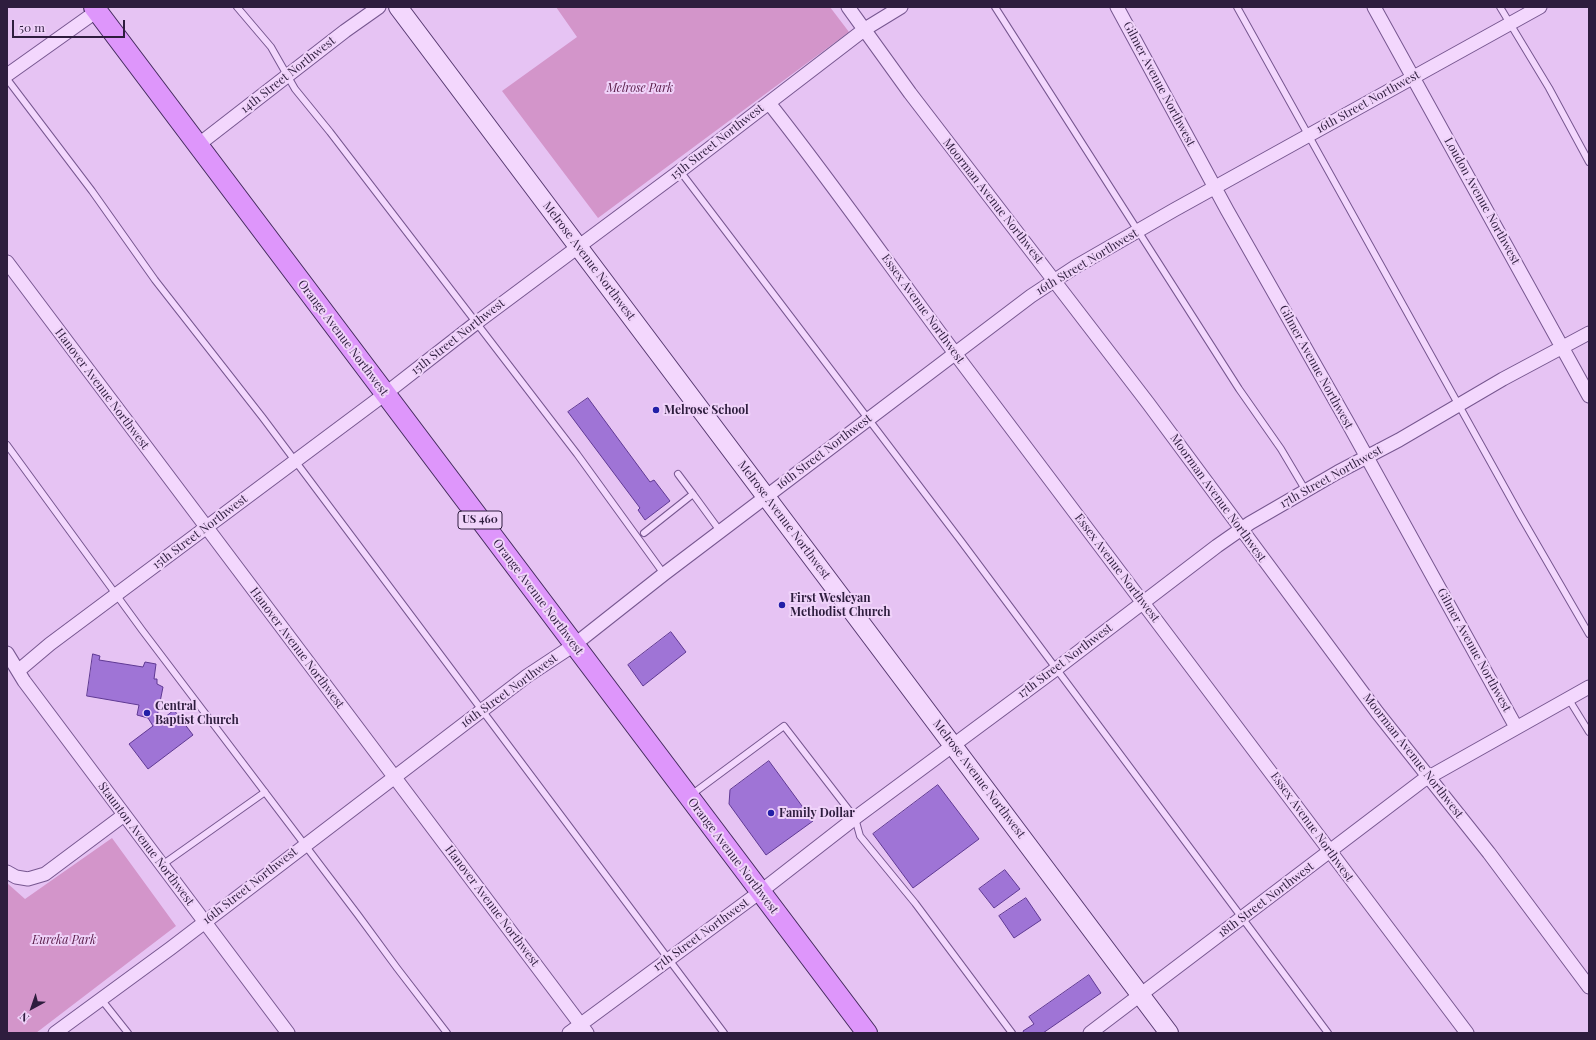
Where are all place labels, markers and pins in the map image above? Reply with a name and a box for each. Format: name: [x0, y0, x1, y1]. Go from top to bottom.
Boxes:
place label: Melrose School: [664, 403, 749, 417]
marker: Melrose School: [651, 405, 661, 415]
place label: First Wesleyan Methodist Church: [790, 591, 890, 619]
marker: First Wesleyan Methodist Church: [777, 600, 787, 610]
place label: Central Baptist Church: [155, 699, 239, 727]
marker: Central Baptist Church: [142, 708, 152, 718]
place label: Family Dollar: [779, 806, 855, 820]
marker: Family Dollar: [766, 808, 776, 818]

